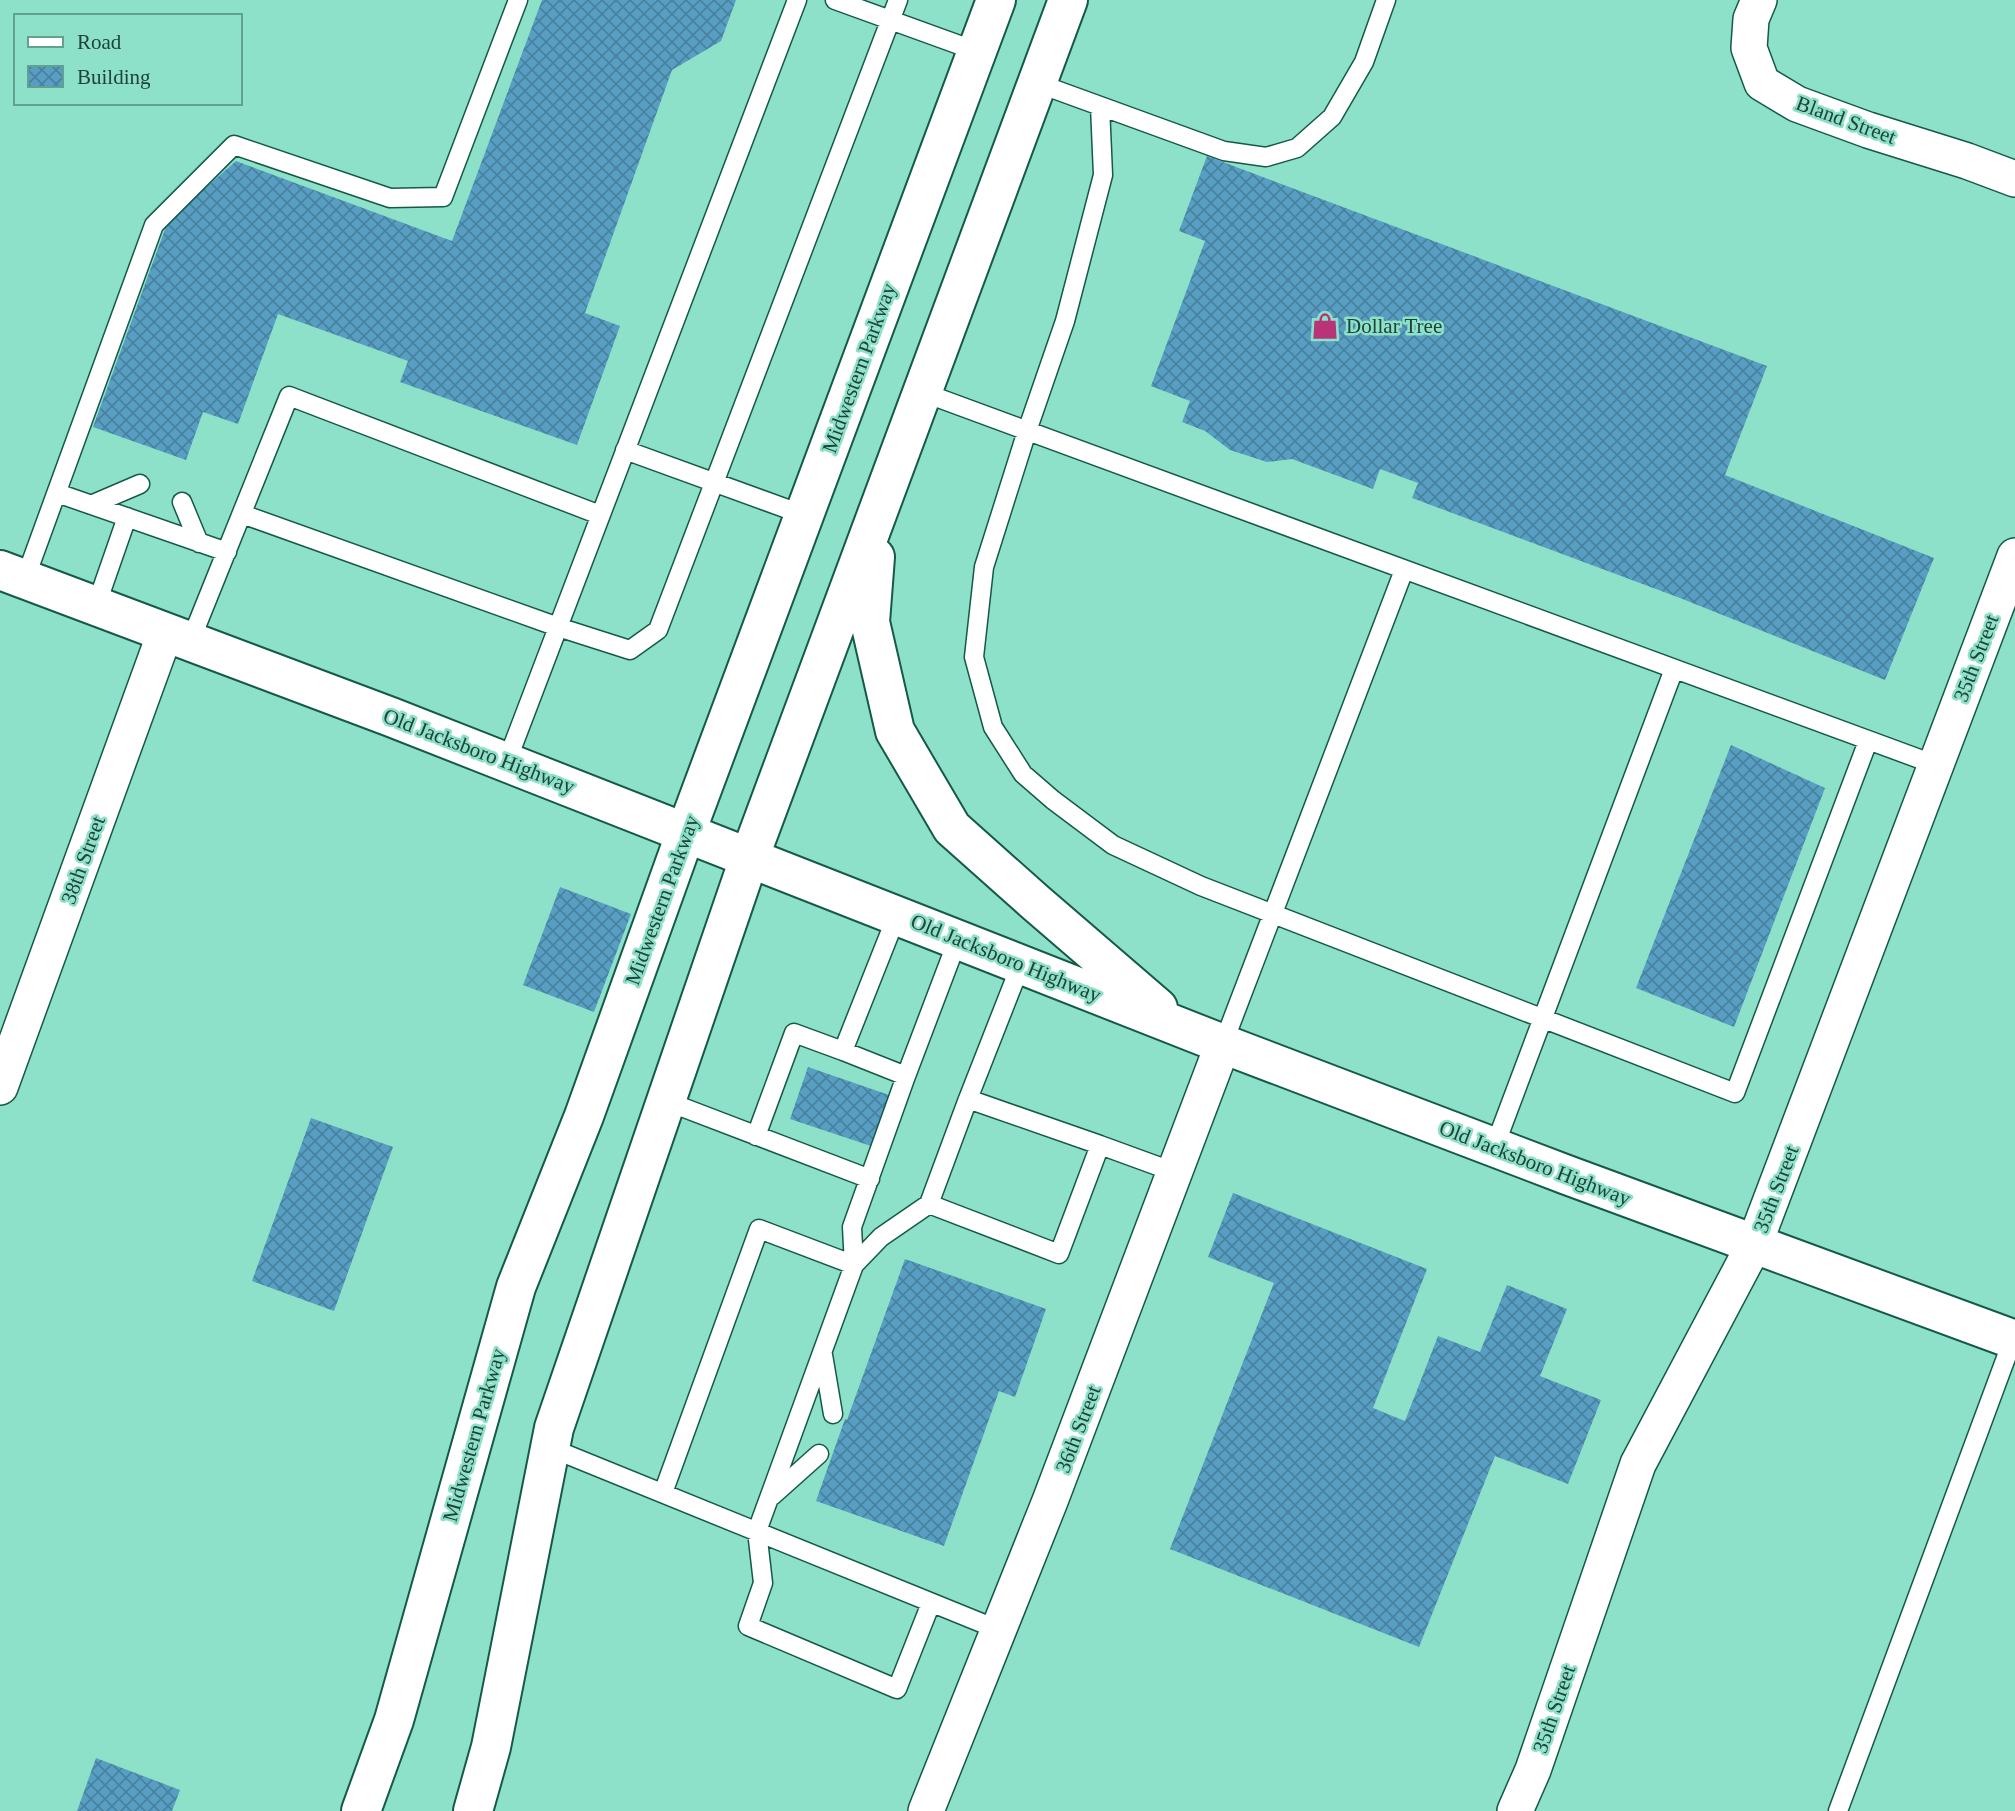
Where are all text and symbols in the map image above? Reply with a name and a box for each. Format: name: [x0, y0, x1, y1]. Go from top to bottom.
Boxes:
legend: [14, 14, 242, 105]
text: Road: [77, 30, 122, 54]
text: Building: [77, 65, 151, 89]
street label: Bland Street: [1793, 91, 1899, 149]
street label: Midwestern Parkway: [817, 279, 901, 456]
shop icon: Dollar Tree: [1310, 311, 1340, 341]
place label: Dollar Tree: [1346, 314, 1442, 338]
street label: 35th Street: [1948, 611, 2004, 705]
street label: Old Jacksboro Highway: [380, 703, 579, 799]
street label: Midwestern Parkway: [620, 811, 704, 988]
street label: 38th Street: [56, 813, 110, 907]
street label: Old Jacksboro Highway: [907, 909, 1105, 1007]
street label: Old Jacksboro Highway: [1436, 1115, 1635, 1211]
street label: 35th Street: [1748, 1142, 1804, 1236]
street label: Midwestern Parkway: [438, 1345, 510, 1524]
street label: 36th Street: [1050, 1382, 1106, 1476]
street label: 35th Street: [1528, 1662, 1580, 1756]

